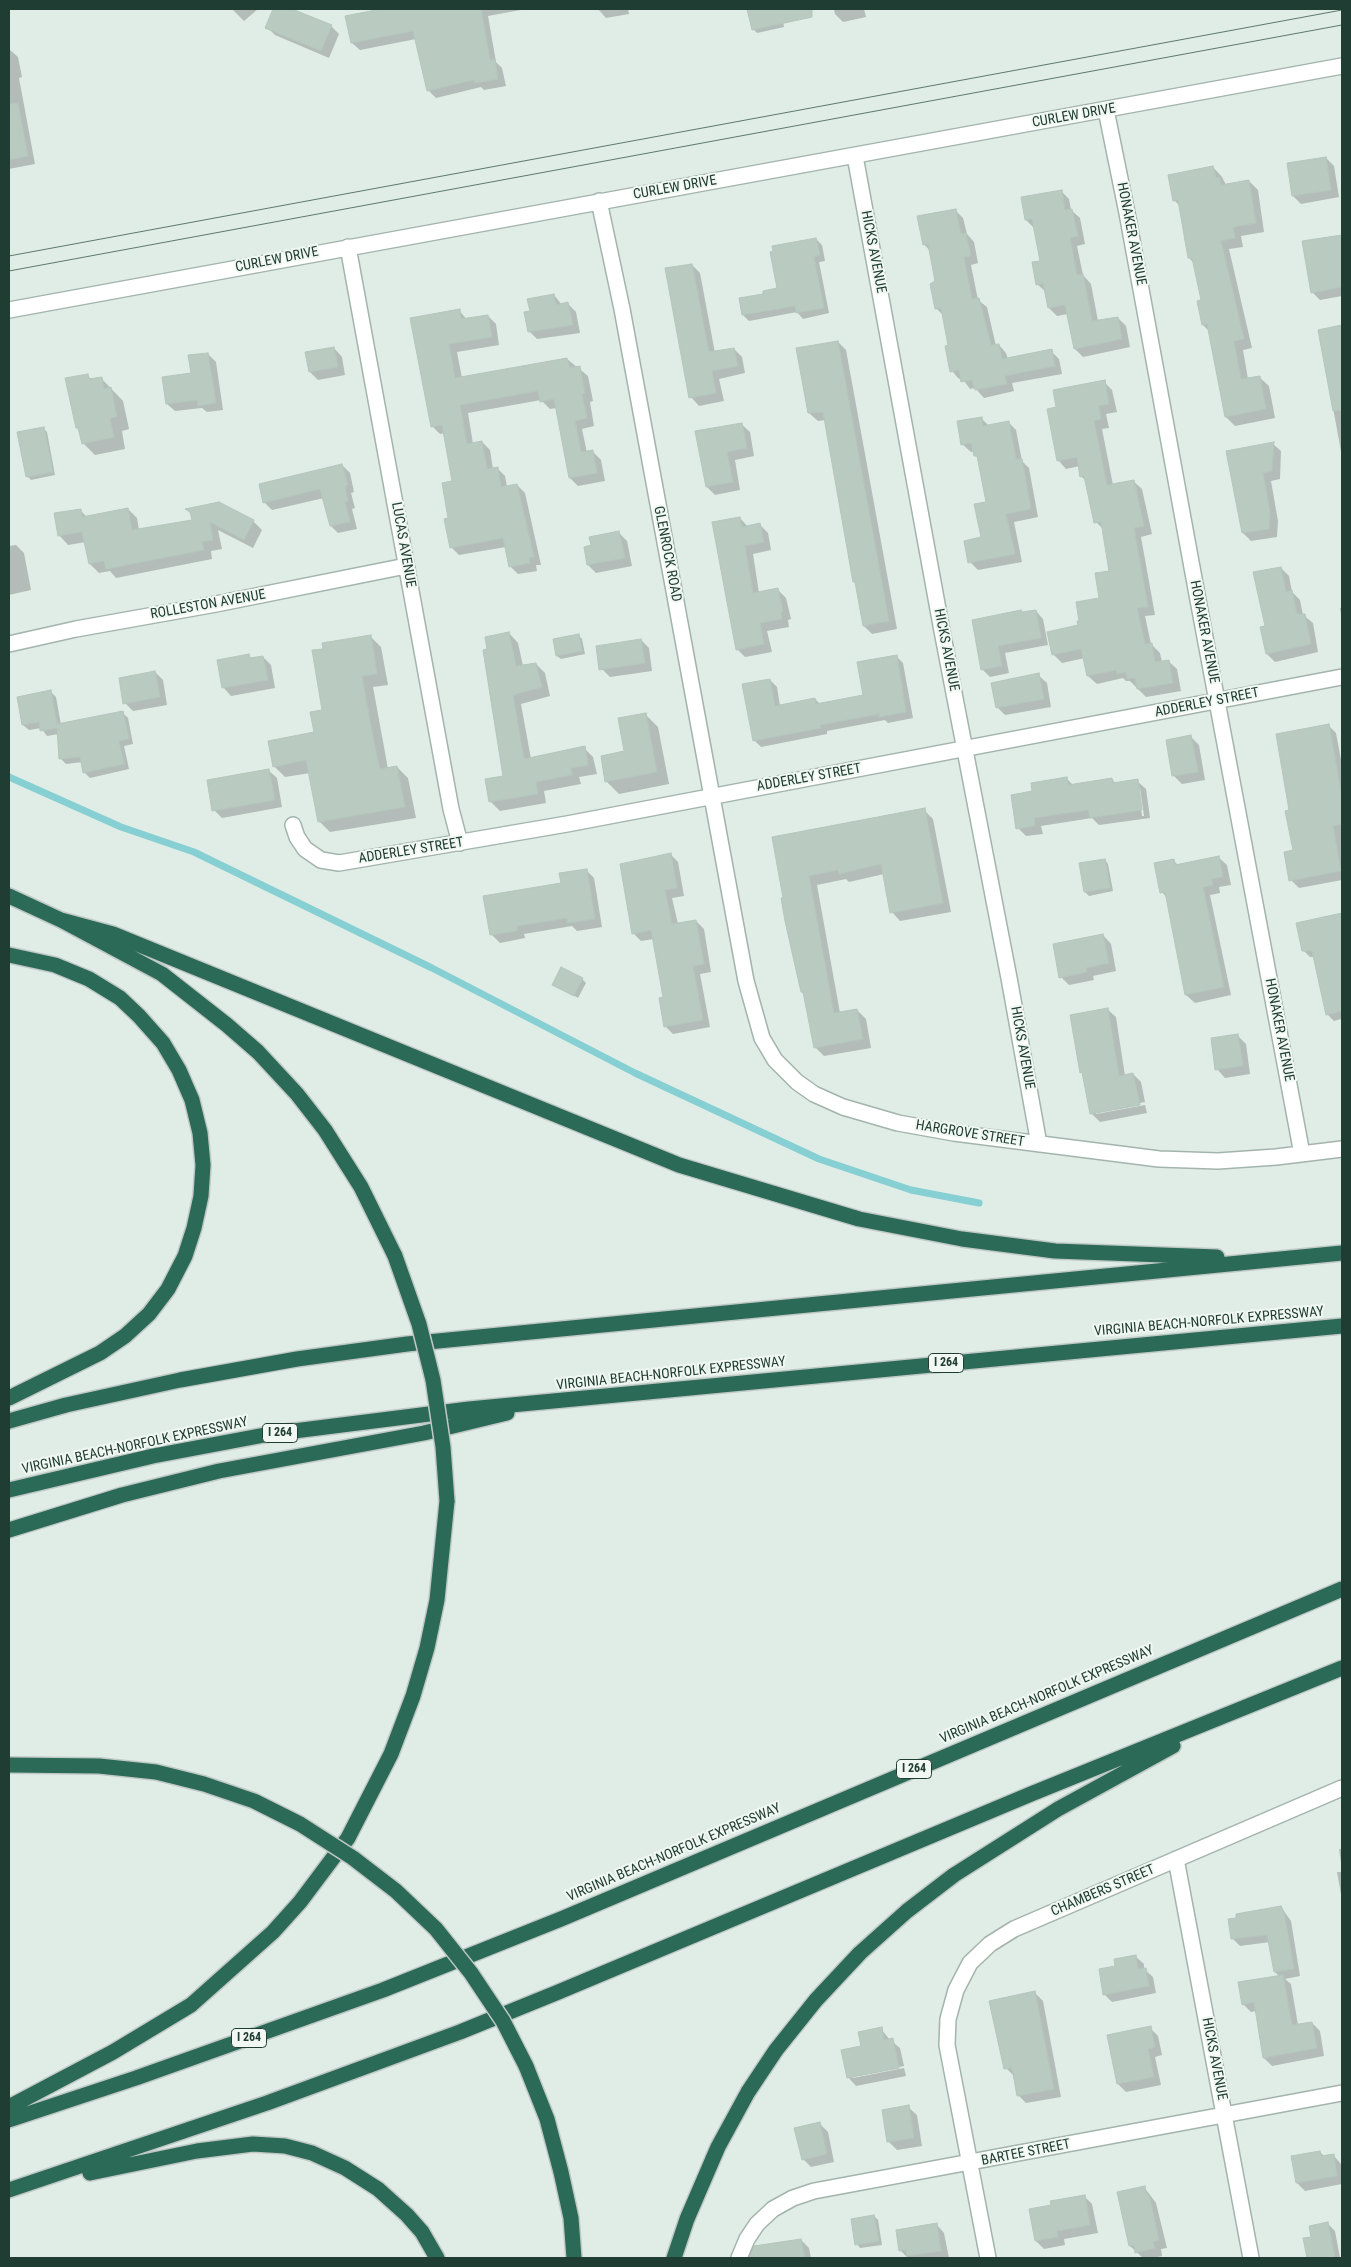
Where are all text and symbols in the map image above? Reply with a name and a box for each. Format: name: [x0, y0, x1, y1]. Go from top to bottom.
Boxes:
street label: CURLEW DRIVE: [1031, 100, 1117, 132]
street label: CURLEW DRIVE: [632, 172, 718, 204]
street label: HONAKER AVENUE: [1113, 181, 1149, 287]
street label: HICKS AVENUE: [857, 209, 889, 295]
street label: CURLEW DRIVE: [234, 244, 320, 276]
street label: LUCAS AVENUE: [387, 501, 419, 589]
street label: GLENROCK ROAD: [650, 505, 684, 603]
street label: HONAKER AVENUE: [1186, 579, 1222, 685]
street label: ROLLESTON AVENUE: [149, 587, 267, 623]
street label: HICKS AVENUE: [930, 607, 962, 693]
street label: ADDERLEY STREET: [1153, 685, 1261, 721]
street label: ADDERLEY STREET: [755, 761, 863, 795]
street label: ADDERLEY STREET: [357, 834, 465, 868]
street label: HONAKER AVENUE: [1261, 977, 1297, 1083]
street label: HICKS AVENUE: [1006, 1005, 1038, 1091]
street label: HARGROVE STREET: [915, 1117, 1025, 1151]
street label: VIRGINIA BEACH-NORFOLK EXPRESSWAY: [1093, 1304, 1325, 1340]
street label: VIRGINIA BEACH-NORFOLK EXPRESSWAY: [556, 1354, 786, 1394]
road number: I 264: [928, 1354, 964, 1372]
street label: VIRGINIA BEACH-NORFOLK EXPRESSWAY: [21, 1414, 249, 1478]
road number: I 264: [262, 1424, 298, 1442]
street label: VIRGINIA BEACH-NORFOLK EXPRESSWAY: [938, 1642, 1156, 1748]
road number: I 264: [896, 1760, 932, 1778]
street label: VIRGINIA BEACH-NORFOLK EXPRESSWAY: [565, 1800, 783, 1906]
street label: CHAMBERS STREET: [1049, 1862, 1157, 1920]
street label: HICKS AVENUE: [1198, 2016, 1230, 2102]
road number: I 264: [232, 2029, 266, 2048]
street label: BARTEE STREET: [980, 2136, 1072, 2170]

